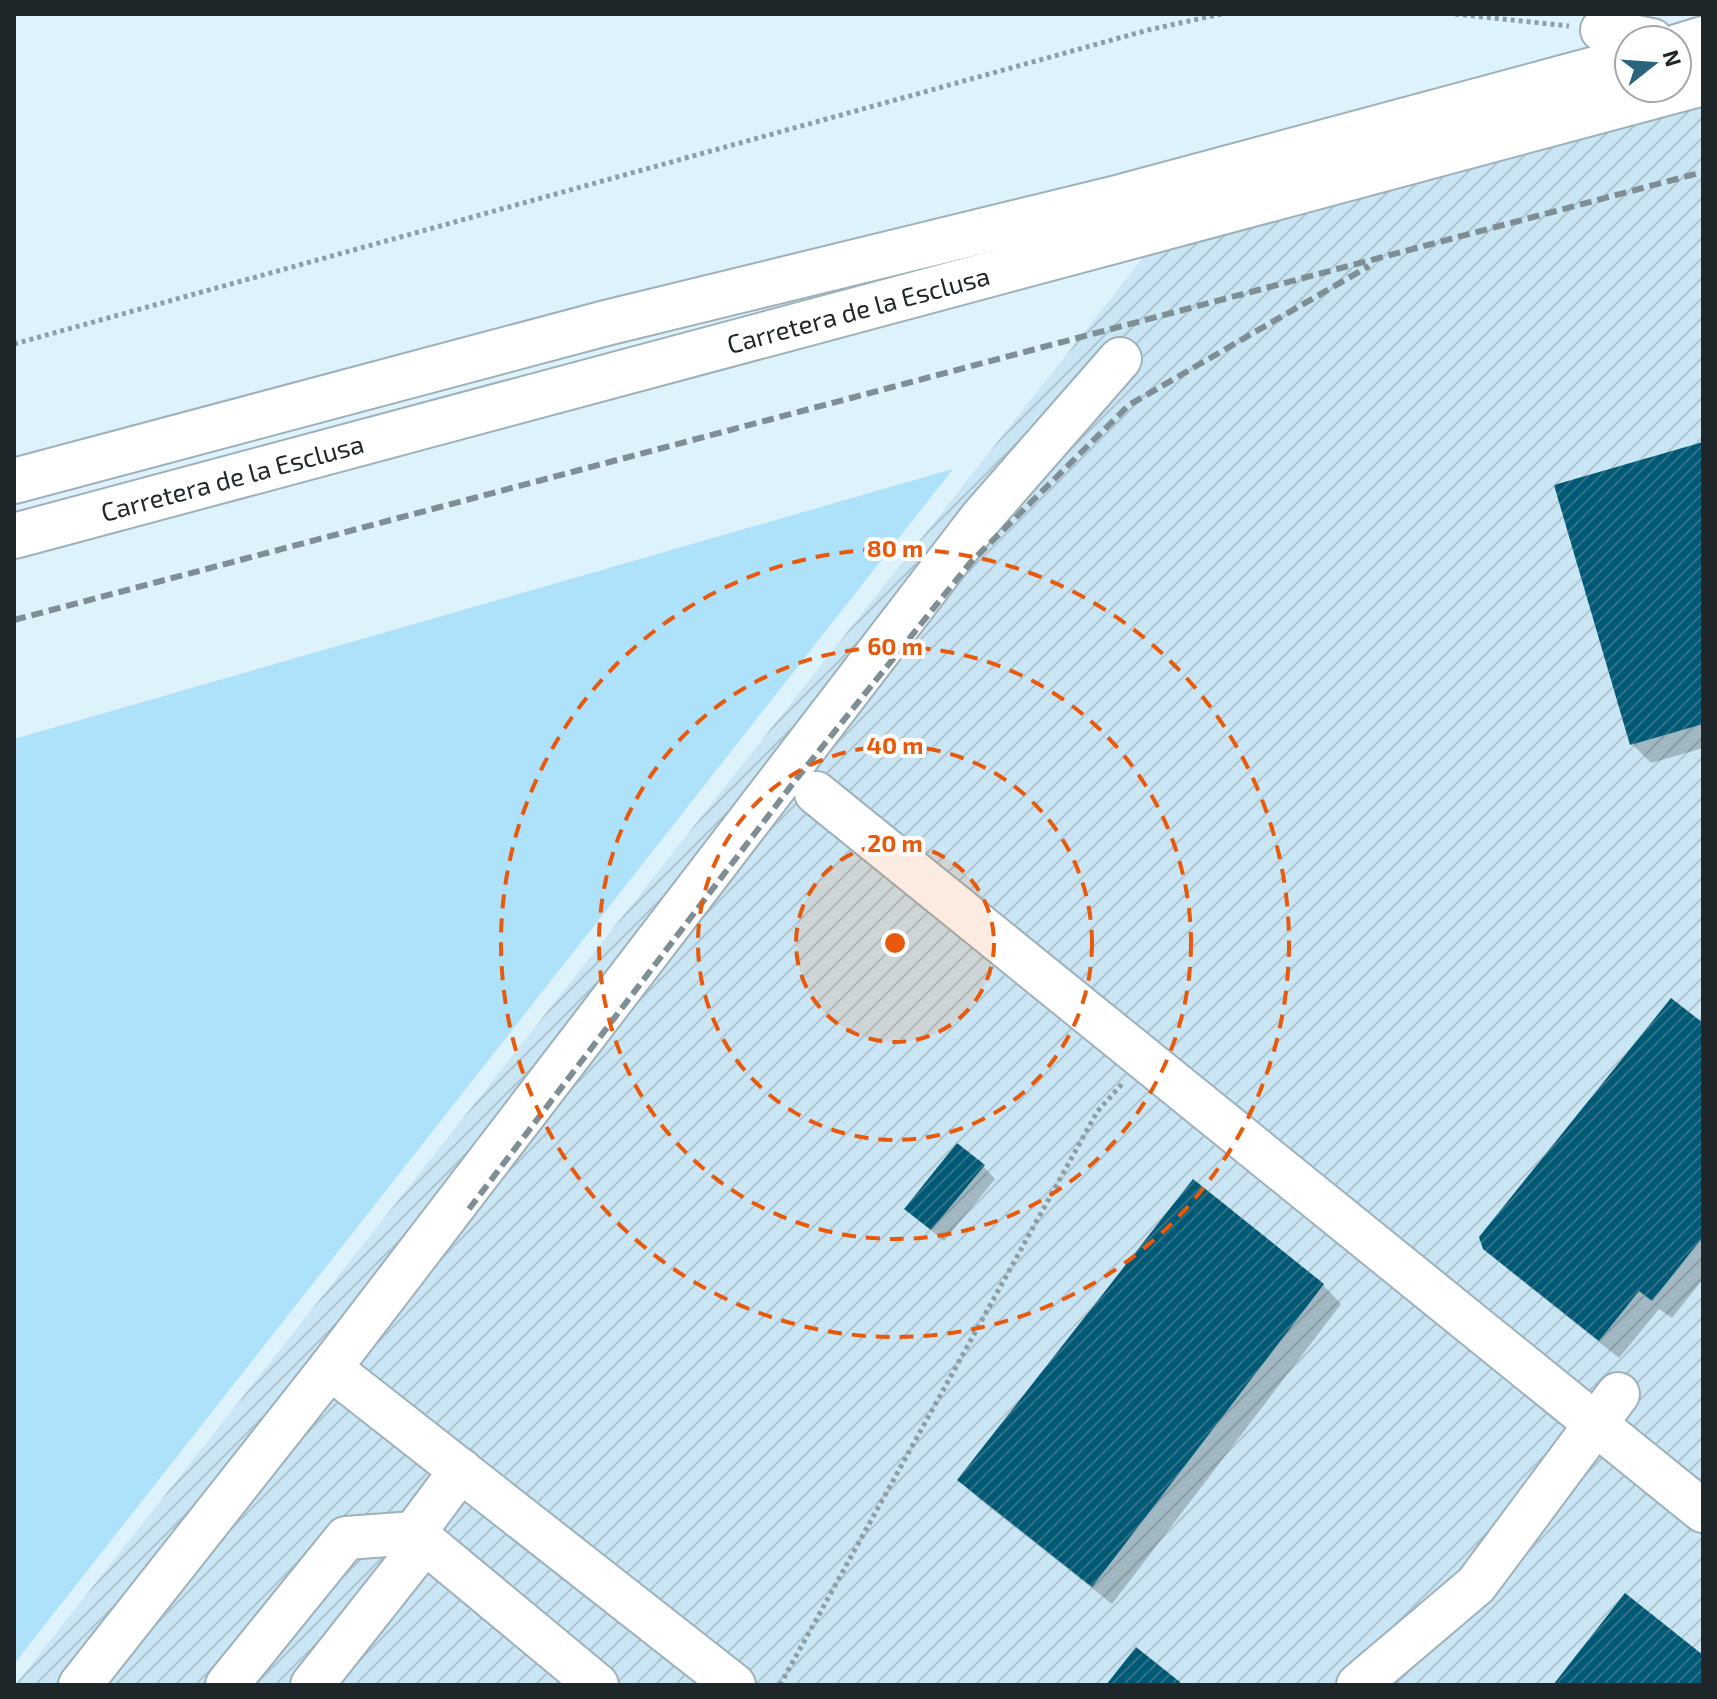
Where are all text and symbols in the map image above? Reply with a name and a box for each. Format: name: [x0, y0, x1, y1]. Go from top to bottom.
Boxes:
north arrow: [1613, 24, 1693, 104]
text: N: [1658, 46, 1688, 69]
street label: Carretera de la Esclusa: [723, 259, 993, 359]
street label: Carretera de la Esclusa: [97, 427, 367, 527]
text: 80 m: [867, 533, 923, 562]
text: 60 m: [867, 631, 923, 660]
text: 40 m: [867, 730, 923, 759]
text: 20 m: [867, 828, 923, 857]
centre of rings: [881, 929, 909, 957]

